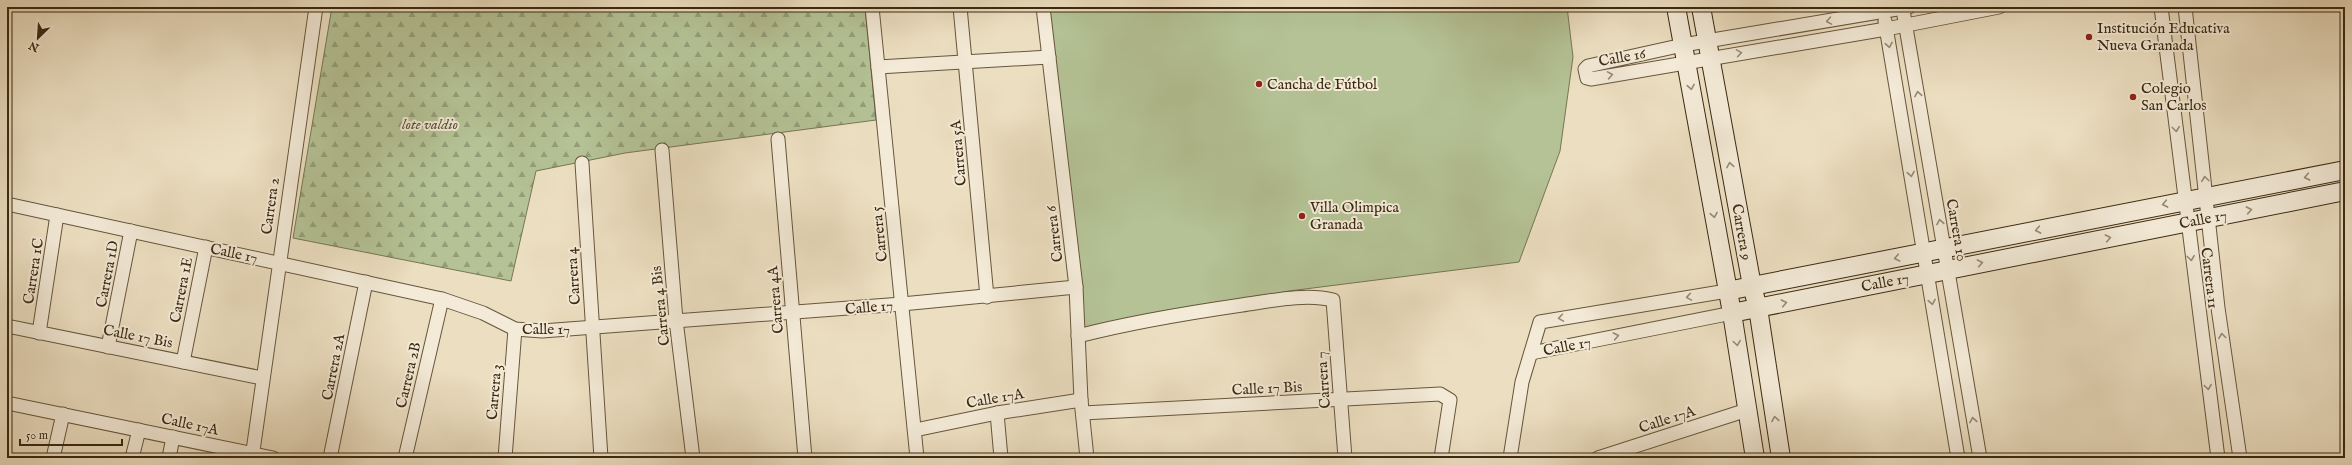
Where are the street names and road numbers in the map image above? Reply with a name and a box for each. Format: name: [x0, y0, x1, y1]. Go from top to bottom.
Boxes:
street label: Calle 16: [1597, 44, 1648, 71]
street label: Carrera 5A: [946, 118, 971, 187]
street label: Carrera 2: [257, 176, 284, 236]
street label: Carrera 10: [1942, 197, 1971, 263]
street label: Carrera 9: [1727, 202, 1756, 262]
street label: Carrera 6: [1042, 204, 1067, 263]
street label: Carrera 5: [867, 205, 892, 263]
street label: Calle 17: [2178, 206, 2229, 233]
street label: Carrera 1C: [19, 236, 48, 305]
street label: Carrera 1D: [92, 239, 123, 309]
street label: Calle 17: [208, 239, 259, 268]
street label: Carrera 4: [562, 246, 585, 305]
street label: Carrera 11: [2196, 246, 2223, 310]
street label: Carrera 1E: [166, 256, 197, 324]
street label: Carrera 4A: [763, 264, 788, 335]
street label: Carrera 4 Bis: [647, 265, 674, 347]
street label: Calle 17: [1860, 269, 1911, 296]
street label: Calle 17: [844, 296, 894, 319]
street label: Calle 17 Bis: [101, 320, 174, 353]
street label: Calle 17: [522, 320, 570, 339]
street label: Carrera 2A: [318, 331, 349, 402]
street label: Calle 17: [1542, 333, 1593, 360]
street label: Carrera 2B: [392, 340, 425, 410]
street label: Carrera 7: [1312, 351, 1335, 409]
street label: Carrera 3: [483, 363, 506, 421]
street label: Calle 17 Bis: [1231, 377, 1303, 400]
street label: Calle 17A: [965, 384, 1026, 413]
street label: Calle 17A: [1637, 401, 1699, 438]
street label: Calle 17A: [159, 409, 221, 440]

